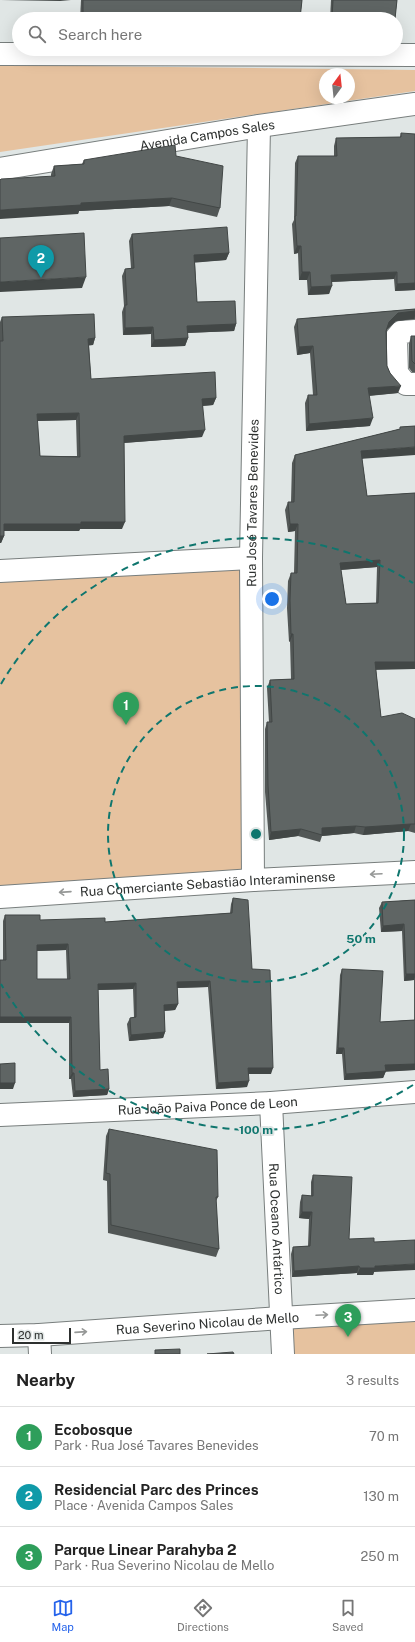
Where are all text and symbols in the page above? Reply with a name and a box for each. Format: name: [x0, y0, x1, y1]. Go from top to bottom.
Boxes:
search box: [12, 12, 403, 56]
icon: search: [26, 23, 48, 45]
text: Search here: [58, 26, 142, 43]
north arrow: [319, 68, 355, 104]
street label: Avenida Campos Sales: [139, 116, 276, 153]
pin: 2: [28, 245, 54, 278]
street label: Rua José Tavares Benevides: [243, 419, 261, 587]
your location: [262, 589, 282, 609]
pin: 1: [113, 692, 139, 725]
centre of rings: [249, 827, 263, 841]
street label: Rua Comerciante Sebastião Interaminense: [79, 868, 336, 899]
one-way arrow: [370, 870, 383, 878]
one-way arrow: [59, 889, 72, 896]
text: 50 m: [346, 932, 376, 946]
street label: Rua João Paiva Ponce de Leon: [118, 1093, 298, 1117]
text: 100 m: [239, 1123, 273, 1137]
street label: Rua Oceano Antártico: [266, 1163, 288, 1295]
pin: 3: [335, 1304, 361, 1337]
street label: Rua Severino Nicolau de Mello: [115, 1309, 300, 1337]
one-way arrow: [315, 1312, 328, 1319]
scale bar: [12, 1326, 71, 1345]
one-way arrow: [74, 1328, 87, 1335]
text: 20 m: [18, 1329, 43, 1341]
text: Nearby: [16, 1370, 75, 1390]
text: 3 results: [346, 1373, 399, 1388]
text: Ecobosque: [54, 1421, 133, 1438]
text: 1: [26, 1429, 32, 1444]
text: 70 m: [369, 1429, 399, 1444]
text: Park · Rua José Tavares Benevides: [54, 1438, 259, 1453]
text: Residencial Parc des Princes: [54, 1481, 259, 1498]
text: 2: [25, 1489, 33, 1504]
text: 130 m: [363, 1489, 399, 1504]
text: Place · Avenida Campos Sales: [54, 1498, 233, 1513]
text: Parque Linear Parahyba 2: [54, 1541, 237, 1558]
text: 3: [25, 1549, 33, 1564]
text: 250 m: [361, 1549, 399, 1564]
text: Park · Rua Severino Nicolau de Mello: [54, 1558, 274, 1573]
tab: Map: [52, 1597, 74, 1633]
tab: Directions: [177, 1597, 229, 1633]
tab: Saved: [332, 1597, 363, 1633]

